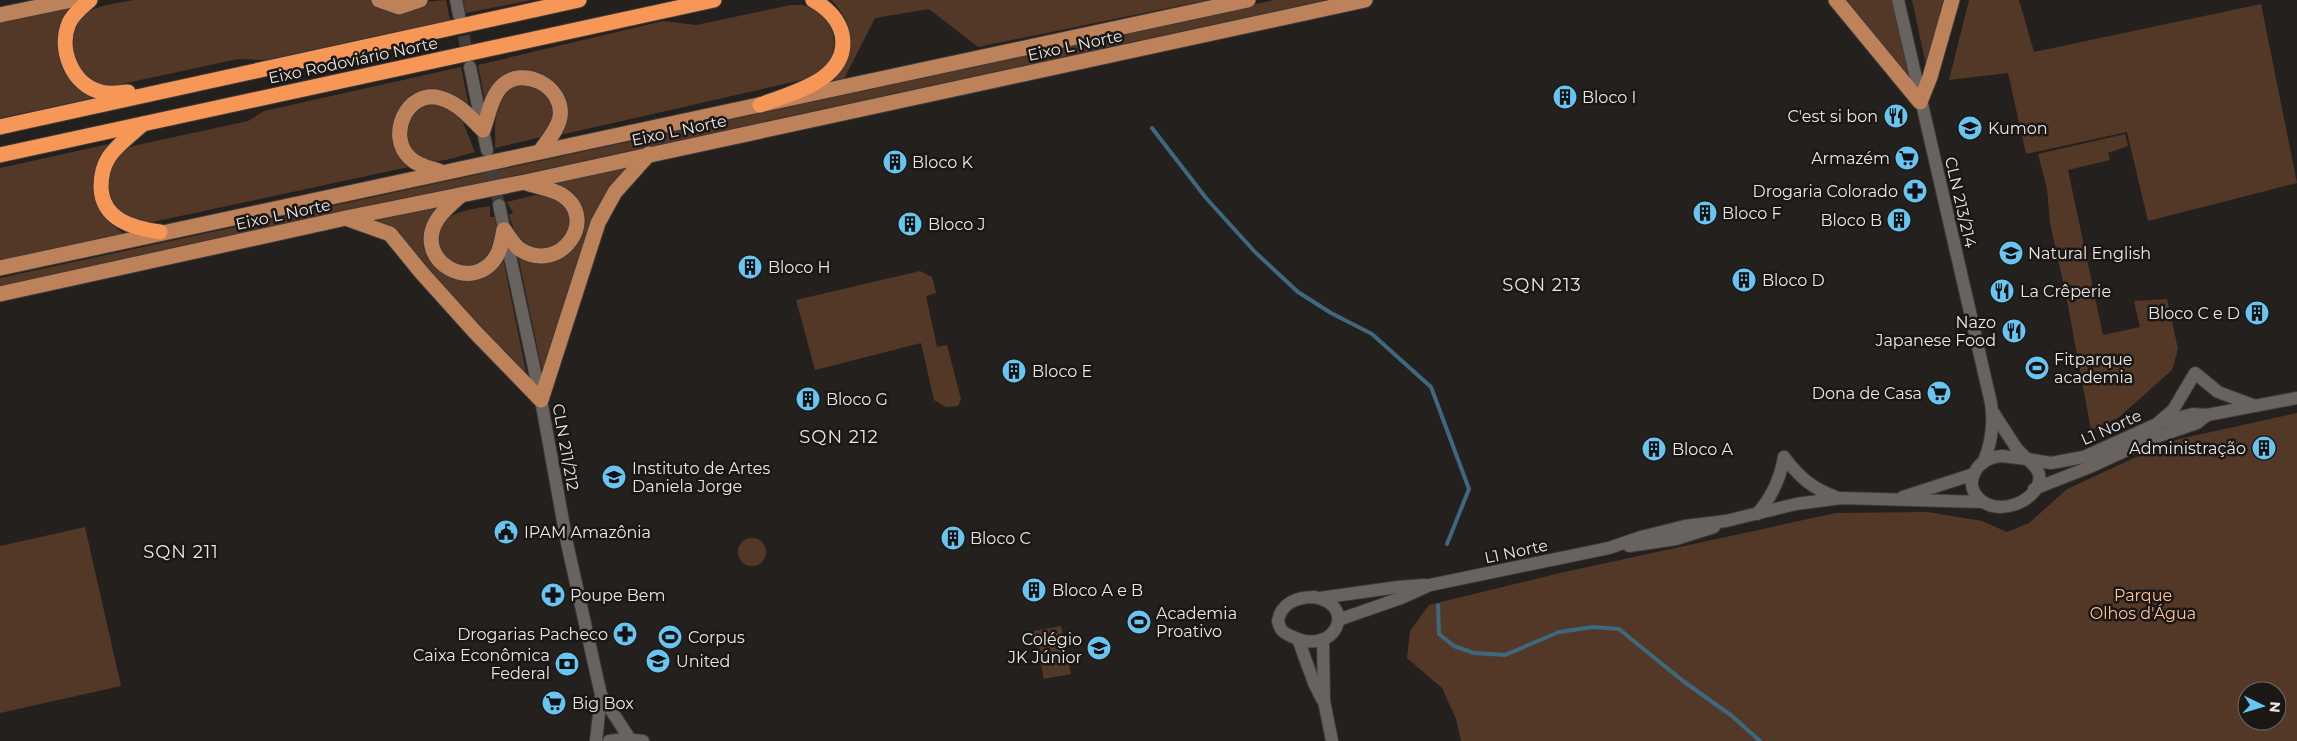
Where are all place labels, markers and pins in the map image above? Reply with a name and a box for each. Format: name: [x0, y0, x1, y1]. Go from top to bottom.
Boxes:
building icon: Bloco I: [1552, 84, 1578, 110]
place label: Bloco I: [1582, 88, 1636, 107]
restaurant icon: C'est si bon: [1883, 103, 1909, 129]
place label: C'est si bon: [1788, 107, 1878, 126]
school or university icon: Kumon: [1957, 115, 1983, 141]
place label: Kumon: [1988, 119, 2048, 138]
supermarket icon: Armazém: [1894, 145, 1920, 171]
building icon: Bloco K: [882, 149, 908, 175]
place label: Armazém: [1811, 149, 1890, 168]
place label: Bloco K: [912, 153, 973, 172]
pharmacy icon: Drogaria Colorado: [1902, 178, 1928, 204]
place label: Drogaria Colorado: [1752, 182, 1898, 201]
building icon: Bloco F: [1692, 200, 1718, 226]
place label: Bloco F: [1722, 204, 1782, 223]
building icon: Bloco B: [1886, 207, 1912, 233]
building icon: Bloco J: [897, 211, 923, 237]
place label: Bloco B: [1820, 211, 1882, 230]
place label: Bloco J: [928, 215, 986, 234]
school or university icon: Natural English: [1998, 240, 2024, 266]
place label: Natural English: [2028, 244, 2151, 263]
building icon: Bloco H: [737, 254, 763, 280]
place label: Bloco H: [768, 258, 831, 277]
building icon: Bloco D: [1731, 267, 1757, 293]
place label: Bloco D: [1762, 271, 1825, 290]
restaurant icon: La Crêperie: [1989, 278, 2015, 304]
place label: La Crêperie: [2020, 282, 2111, 301]
building icon: Bloco C e D: [2244, 300, 2270, 326]
place label: Bloco C e D: [2148, 304, 2240, 323]
place label: Nazo Japanese Food: [1874, 313, 1996, 350]
restaurant icon: Nazo Japanese Food: [2001, 318, 2027, 344]
place label: Fitparque academia: [2054, 350, 2133, 387]
sports icon: Fitparque academia: [2024, 355, 2050, 381]
building icon: Bloco E: [1001, 358, 1027, 384]
place label: Bloco E: [1032, 362, 1092, 381]
supermarket icon: Dona de Casa: [1926, 380, 1952, 406]
place label: Dona de Casa: [1812, 384, 1922, 403]
building icon: Bloco G: [795, 386, 821, 412]
place label: Bloco G: [826, 390, 888, 409]
building icon: Administração: [2251, 435, 2277, 461]
building icon: Bloco A: [1641, 436, 1667, 462]
place label: Administração: [2129, 439, 2246, 458]
place label: Bloco A: [1672, 440, 1733, 459]
place label: Instituto de Artes Daniela Jorge: [632, 459, 770, 496]
school or university icon: Instituto de Artes Daniela Jorge: [601, 464, 627, 490]
public building icon: IPAM Amazônia: [493, 519, 519, 545]
place label: IPAM Amazônia: [524, 523, 651, 542]
building icon: Bloco C: [940, 525, 966, 551]
place label: Bloco C: [970, 529, 1031, 548]
building icon: Bloco A e B: [1021, 577, 1047, 603]
place label: Bloco A e B: [1052, 581, 1143, 600]
pharmacy icon: Poupe Bem: [540, 582, 566, 608]
place label: Poupe Bem: [570, 586, 665, 605]
place label: Academia Proativo: [1156, 604, 1237, 641]
sports icon: Academia Proativo: [1126, 609, 1152, 635]
pharmacy icon: Drogarias Pacheco: [612, 621, 638, 647]
sports icon: Corpus: [657, 624, 683, 650]
place label: Drogarias Pacheco: [457, 625, 608, 644]
place label: Corpus: [688, 628, 745, 647]
place label: Colégio JK Júnior: [1007, 630, 1082, 667]
school or university icon: Colégio JK Júnior: [1086, 635, 1112, 661]
place label: Caixa Econômica Federal: [413, 646, 550, 683]
school or university icon: United: [645, 648, 671, 674]
bank icon: Caixa Econômica Federal: [554, 651, 580, 677]
place label: United: [676, 652, 730, 671]
supermarket icon: Big Box: [541, 690, 567, 716]
place label: Big Box: [572, 694, 634, 713]

